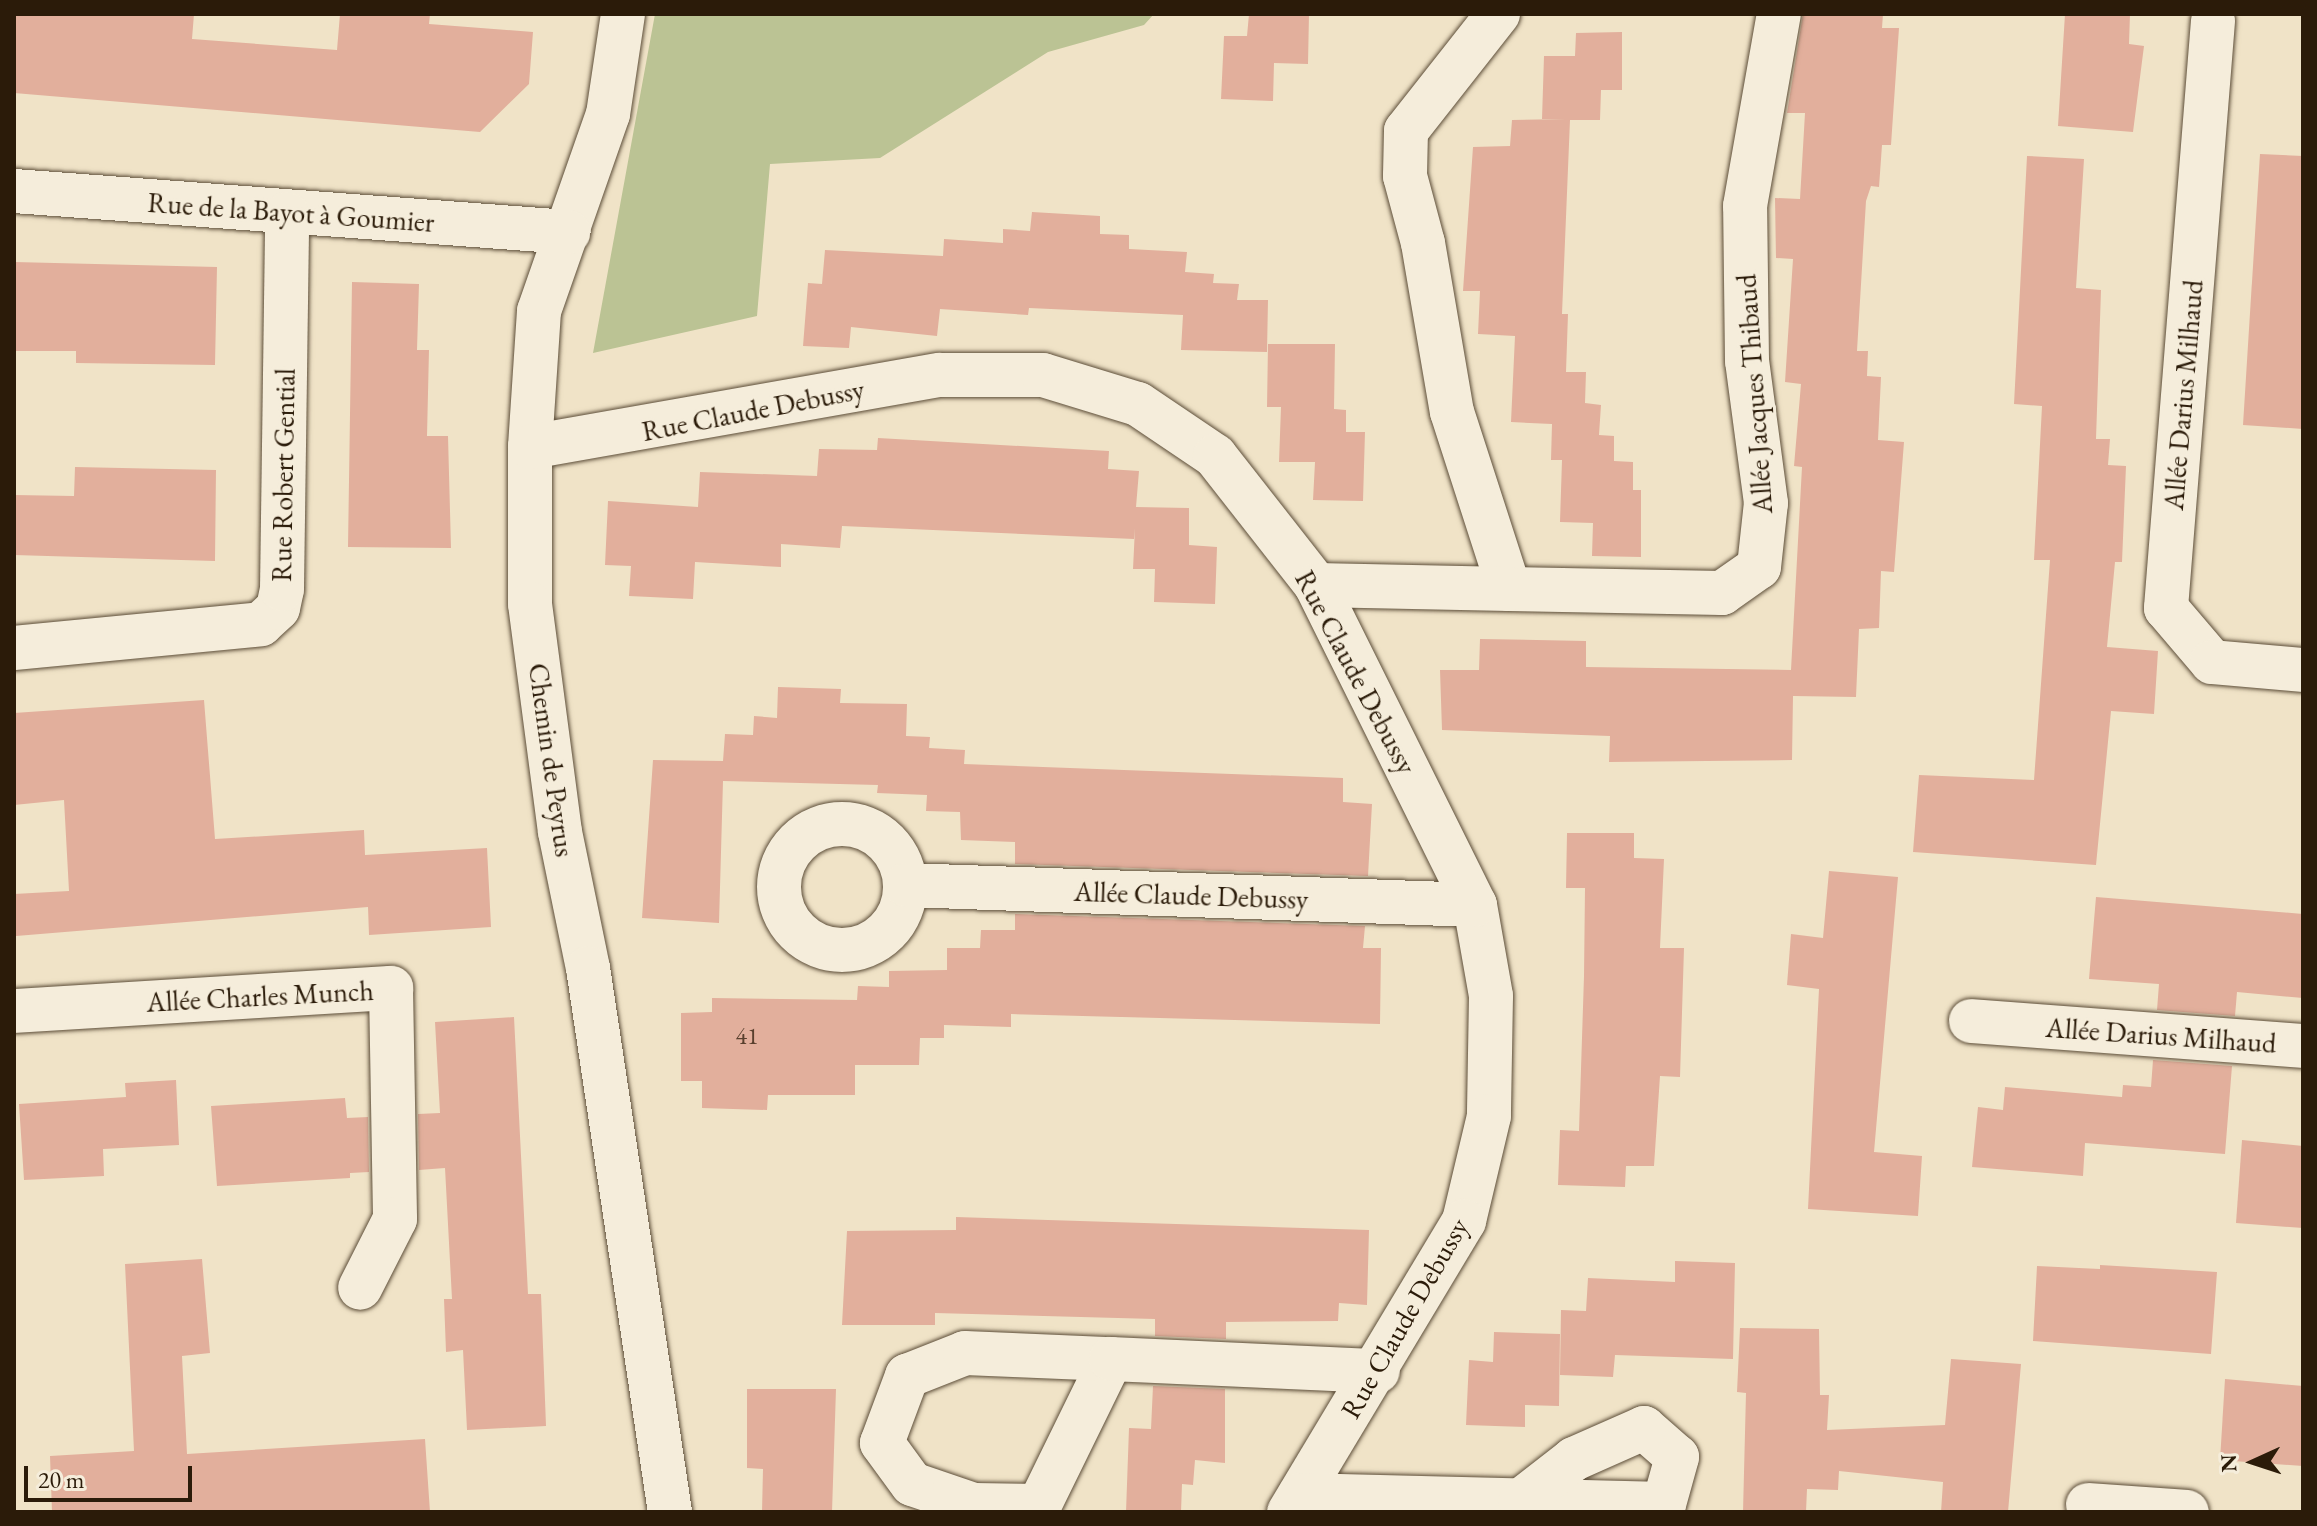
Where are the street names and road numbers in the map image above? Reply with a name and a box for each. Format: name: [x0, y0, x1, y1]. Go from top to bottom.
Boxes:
street label: Rue de la Bayot à Goumier: [147, 185, 435, 239]
street label: Allée Jacques Thibaud: [1729, 273, 1779, 515]
street label: Allée Darius Milhaud: [2156, 278, 2210, 512]
street label: Rue Robert Gential: [264, 368, 302, 582]
street label: Rue Claude Debussy: [639, 372, 867, 448]
street label: Rue Claude Debussy: [1288, 564, 1424, 780]
street label: Chemin de Peyrus: [522, 661, 582, 859]
street label: Allée Claude Debussy: [1073, 874, 1309, 916]
street label: Allée Charles Munch: [145, 973, 375, 1019]
street label: Allée Darius Milhaud: [2045, 1010, 2277, 1060]
street label: Rue Claude Debussy: [1333, 1212, 1475, 1424]

